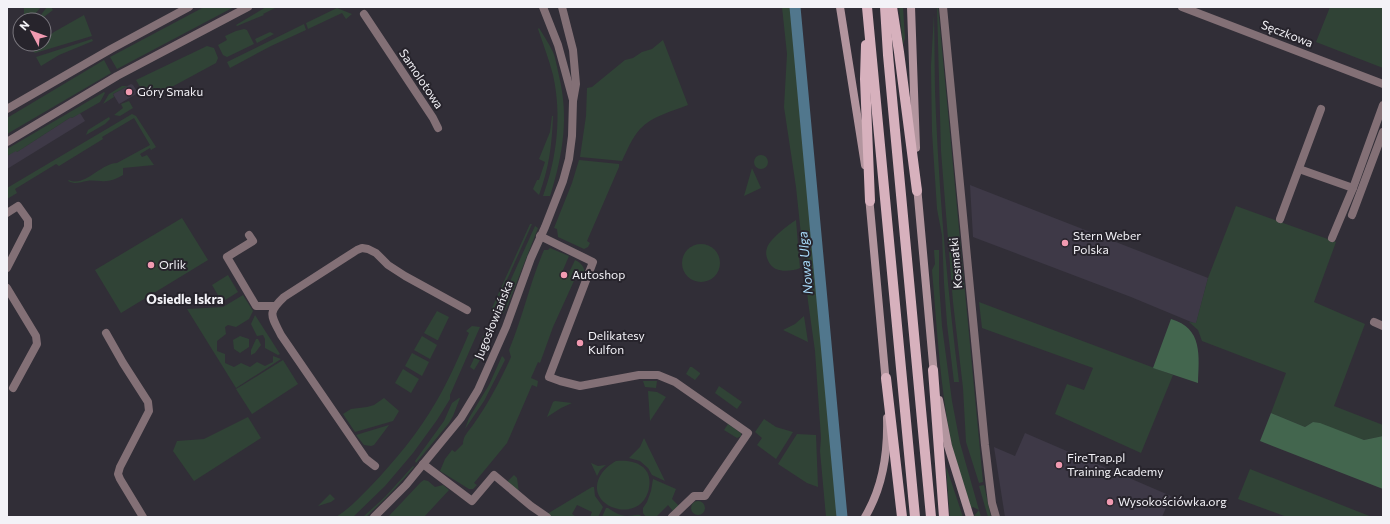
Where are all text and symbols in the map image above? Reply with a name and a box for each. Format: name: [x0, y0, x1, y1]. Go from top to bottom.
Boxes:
north arrow: [12, 12, 52, 52]
street label: Sęczkowa: [1260, 17, 1315, 49]
text: N: [16, 18, 32, 32]
street label: Samolotowa: [397, 46, 447, 111]
place label: Góry Smaku: [137, 84, 203, 98]
marker: Góry Smaku: [124, 87, 134, 97]
place label: Stern Weber Polska: [1073, 228, 1141, 256]
water label: Nowa Ulga: [794, 231, 816, 295]
street label: Kosmatki: [946, 237, 964, 289]
marker: Stern Weber Polska: [1060, 238, 1070, 248]
place label: Orlik: [159, 257, 187, 271]
marker: Orlik: [146, 260, 156, 270]
place label: Autoshop: [572, 267, 625, 281]
marker: Autoshop: [559, 270, 569, 280]
street label: Jugosłowiańska: [471, 278, 516, 361]
district label: Osiedle Iskra: [146, 291, 224, 307]
place label: Delikatesy Kulfon: [588, 328, 645, 356]
marker: Delikatesy Kulfon: [575, 338, 585, 348]
place label: FireTrap.pl Training Academy: [1067, 450, 1163, 478]
marker: FireTrap.pl Training Academy: [1054, 460, 1064, 470]
place label: Wysokościówka.org: [1118, 494, 1227, 508]
marker: Wysokościówka.org: [1105, 497, 1115, 507]

